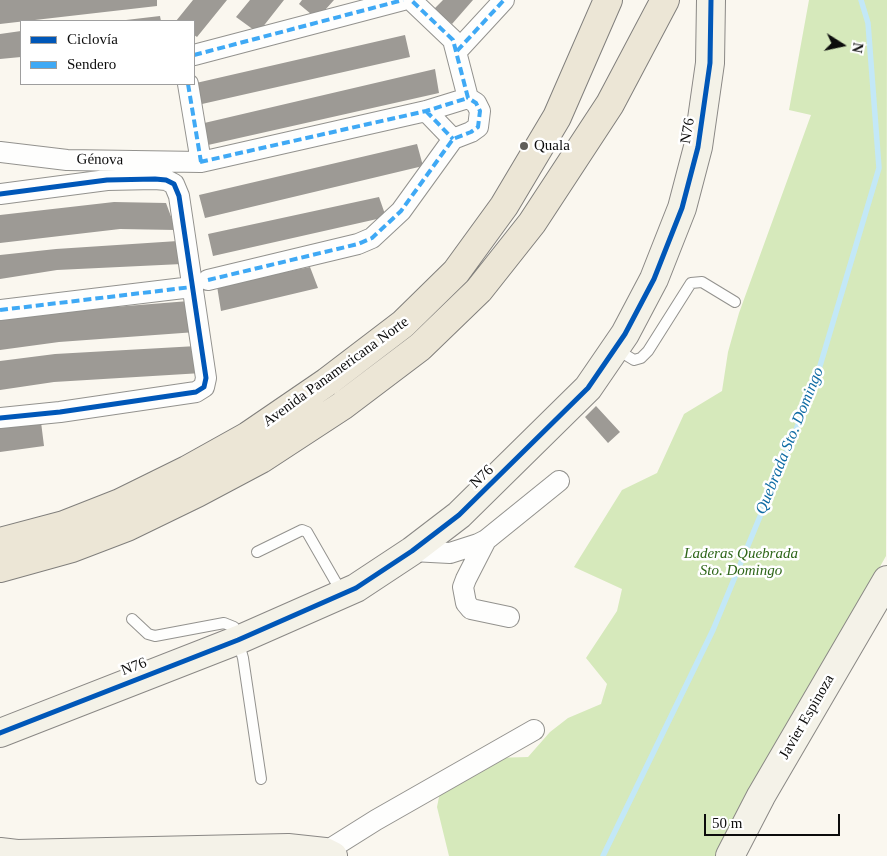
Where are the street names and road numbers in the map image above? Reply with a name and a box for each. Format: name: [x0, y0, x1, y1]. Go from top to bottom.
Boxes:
street label: N76: [677, 117, 699, 145]
street label: Génova: [77, 151, 123, 169]
street label: Avenida Panamericana Norte: [260, 313, 412, 431]
street label: N76: [466, 462, 498, 492]
street label: N76: [119, 654, 149, 680]
street label: Javier Espinoza: [776, 672, 838, 762]

